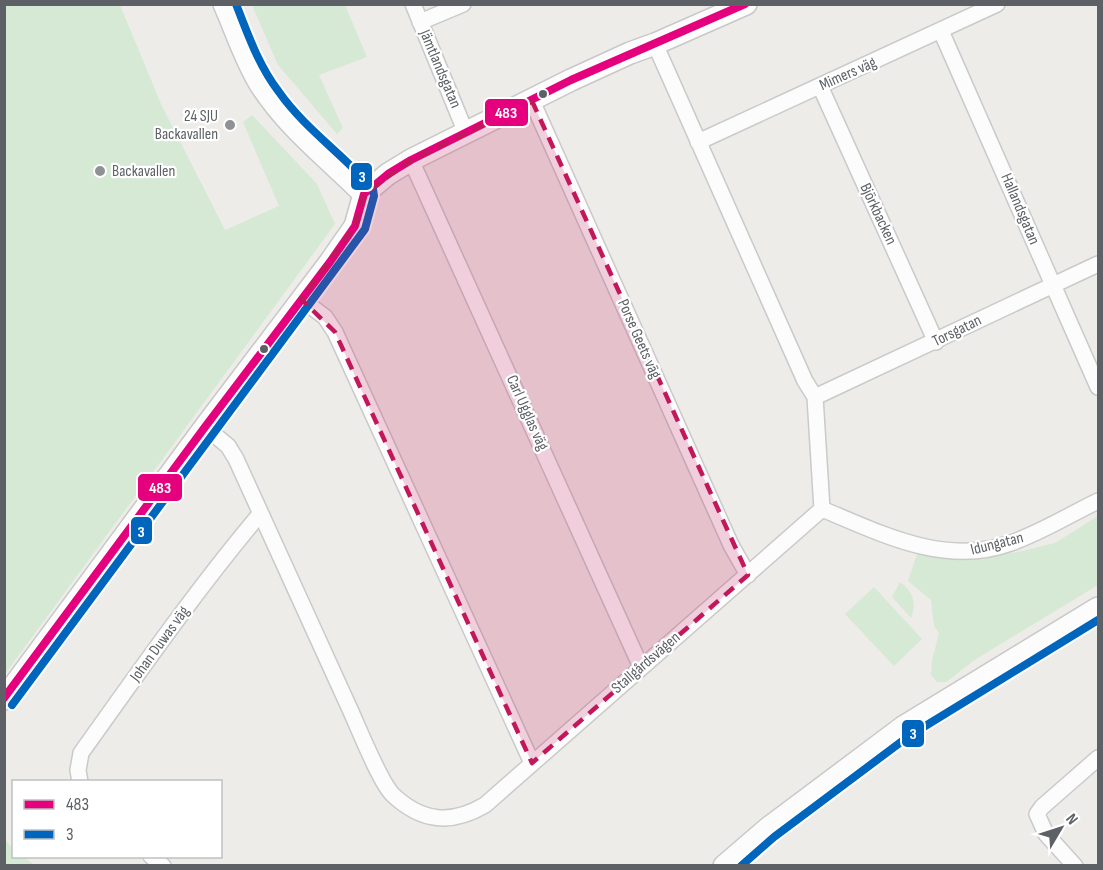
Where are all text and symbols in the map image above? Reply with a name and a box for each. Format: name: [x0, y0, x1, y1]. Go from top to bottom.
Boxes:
street label: Jämtlandsgatan: [415, 26, 465, 111]
street label: Mimers väg: [817, 53, 879, 95]
unlabelled marker: [537, 88, 549, 100]
line badge: 483: [484, 98, 529, 127]
text: 483: [495, 104, 517, 123]
place label: 24 SJU Backavallen: [155, 107, 218, 144]
marker: 24 SJU Backavallen: [223, 118, 237, 132]
place label: Backavallen: [112, 162, 175, 181]
line badge: 3: [350, 162, 373, 191]
marker: Backavallen: [93, 164, 107, 178]
text: 3: [358, 168, 366, 187]
street label: Hallandsgatan: [996, 170, 1044, 248]
street label: Björkbacken: [856, 180, 900, 248]
street label: Porse Geets väg: [613, 296, 665, 382]
street label: Torsgatan: [929, 311, 985, 351]
unlabelled marker: [258, 343, 270, 355]
street label: Carl Ugglas väg: [502, 372, 552, 454]
line badge: 483: [137, 473, 183, 502]
text: 483: [149, 479, 171, 498]
line badge: 3: [130, 516, 153, 545]
text: 3: [137, 523, 145, 542]
street label: Idungatan: [969, 528, 1025, 560]
street label: Johan Duwas väg: [126, 603, 194, 686]
street label: Stallgårdsvägen: [608, 628, 684, 698]
line badge: 3: [901, 719, 925, 748]
text: 3: [909, 725, 917, 744]
legend: [12, 780, 222, 858]
text: 483: [66, 794, 89, 815]
north arrow: [1031, 798, 1091, 858]
text: N: [1061, 810, 1082, 829]
text: 3: [66, 824, 74, 845]

